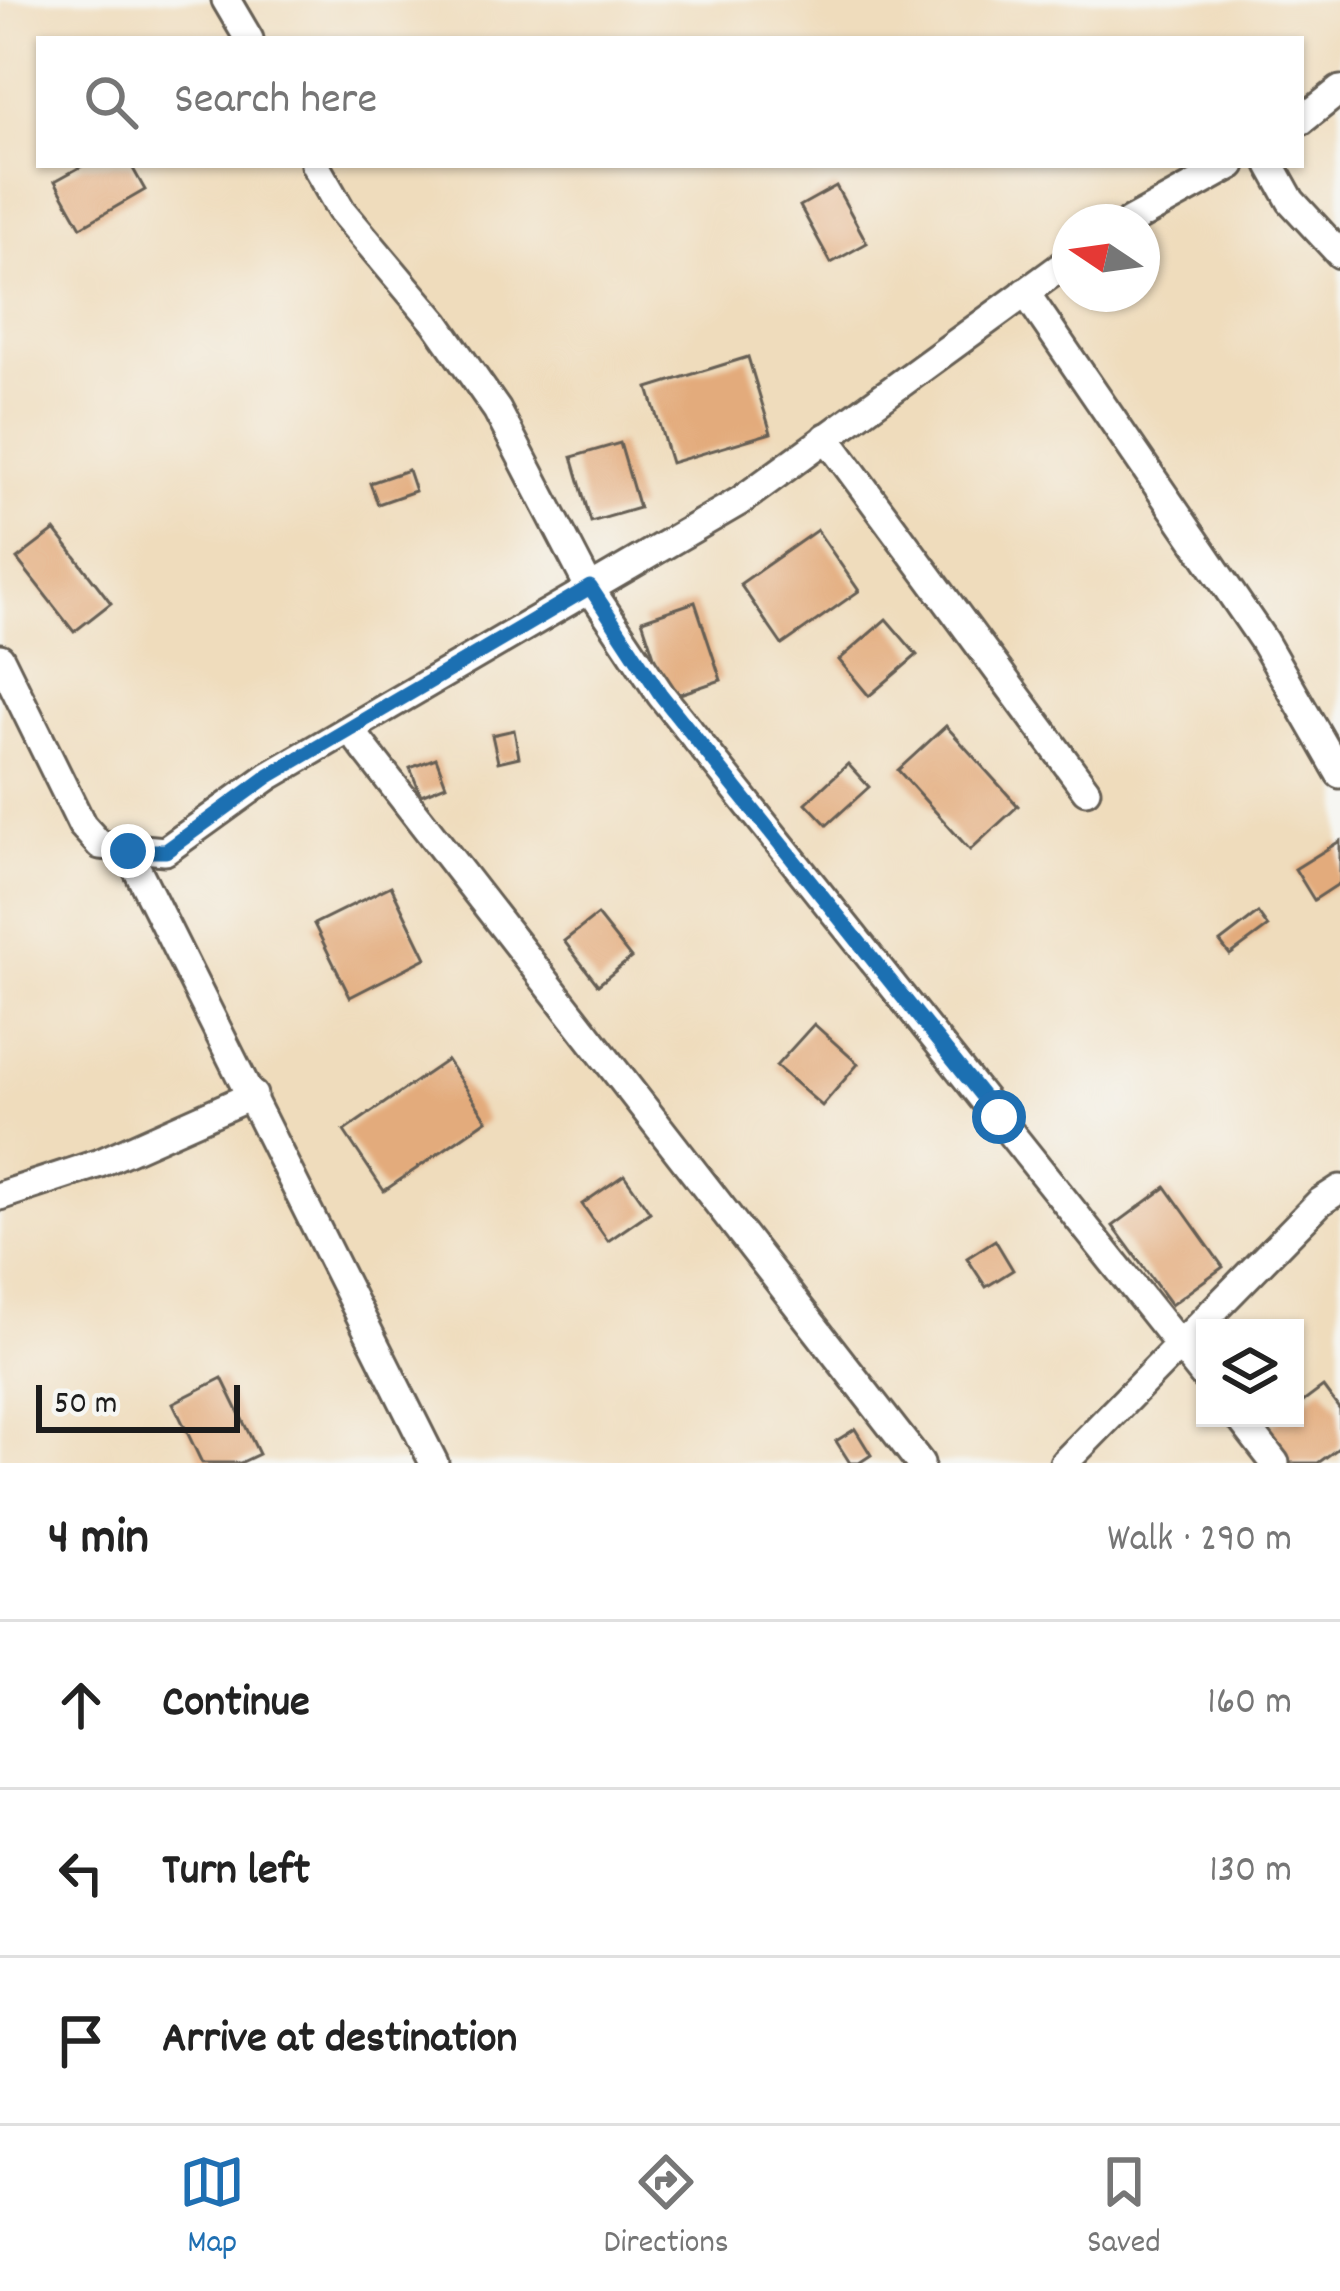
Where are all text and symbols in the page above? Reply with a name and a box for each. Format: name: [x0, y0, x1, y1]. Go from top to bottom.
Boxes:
search box: [36, 36, 1304, 168]
icon: search: [78, 69, 144, 135]
text: Search here: [174, 70, 377, 134]
north arrow: [1052, 204, 1160, 312]
route end: [101, 824, 155, 878]
route start: [972, 1090, 1026, 1144]
map controls: [1196, 1319, 1304, 1427]
button: layers: [1196, 1319, 1304, 1427]
scale bar: [36, 1379, 240, 1432]
text: 50 m: [54, 1382, 118, 1429]
text: 4 min: [48, 1505, 149, 1577]
text: Walk · 290 m: [1107, 1514, 1292, 1569]
icon: ahead: [48, 1672, 114, 1738]
text: Continue: [162, 1673, 310, 1737]
text: 160 m: [1207, 1677, 1292, 1732]
icon: left: [48, 1840, 114, 1906]
text: Turn left: [162, 1841, 310, 1905]
text: 130 m: [1209, 1845, 1292, 1900]
icon: arrive: [48, 2008, 114, 2074]
text: Arrive at destination: [162, 2009, 517, 2073]
tab: Map: [179, 2149, 245, 2268]
tab: Directions: [604, 2149, 729, 2268]
tab: Saved: [1087, 2149, 1161, 2268]

